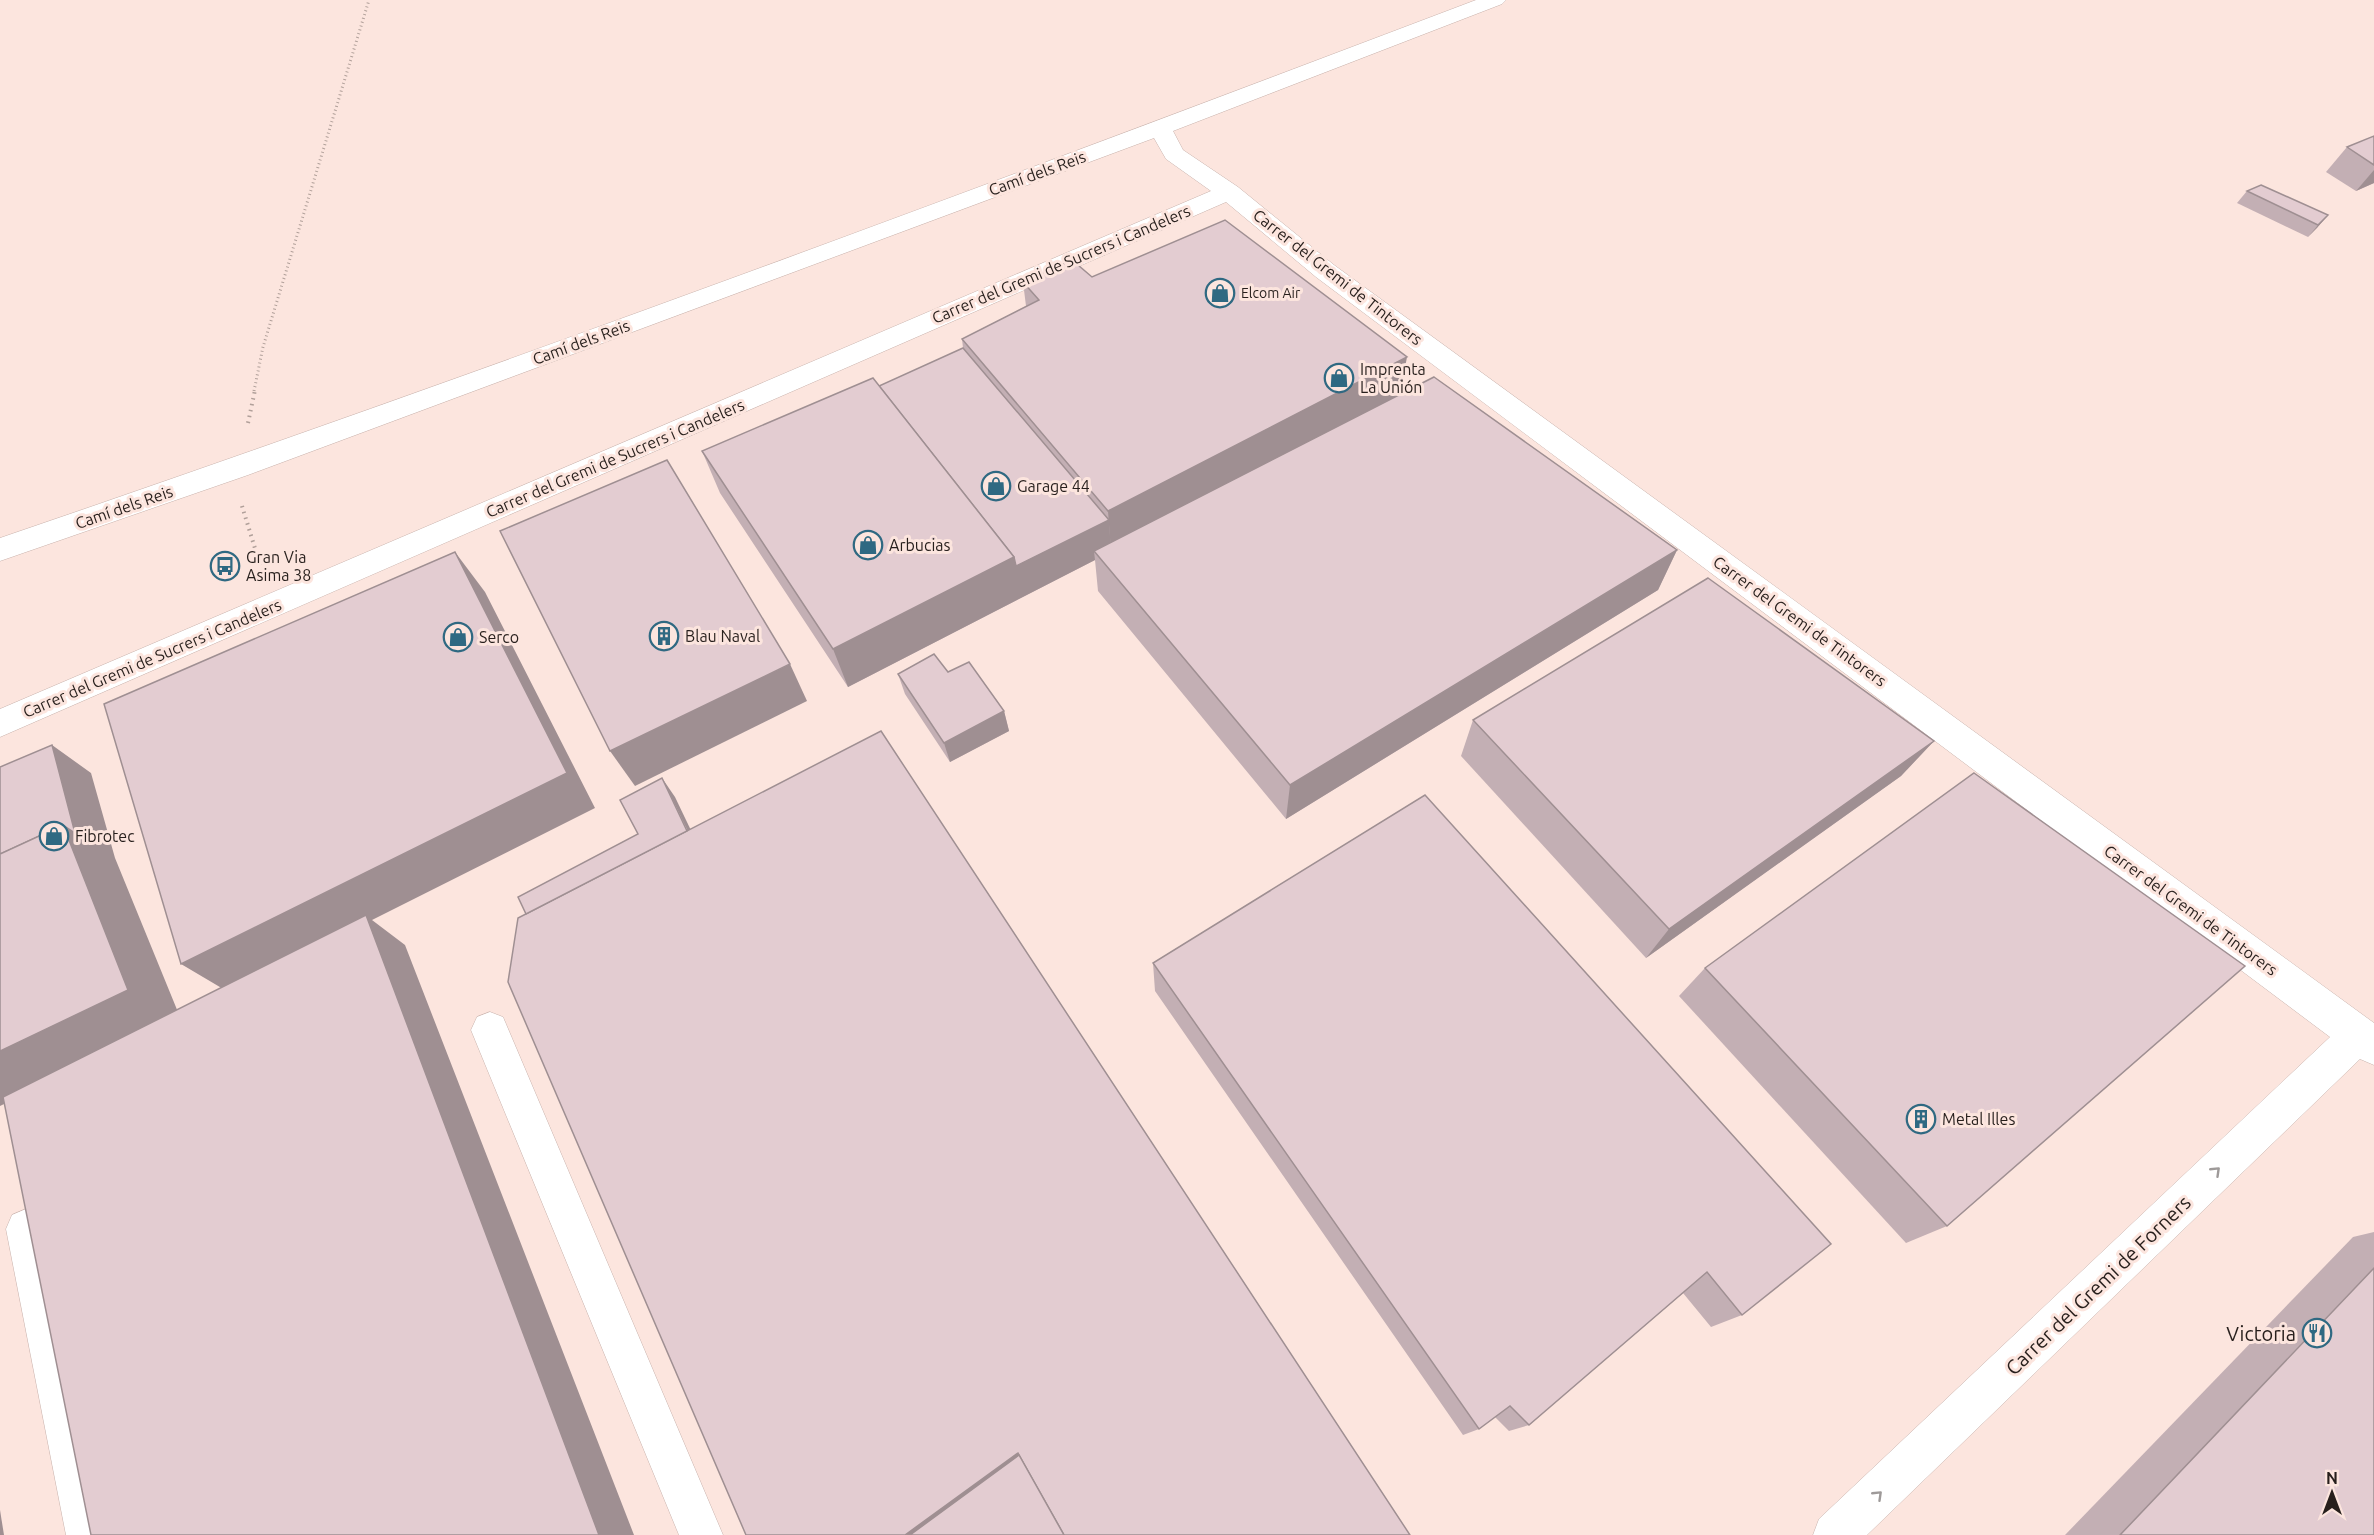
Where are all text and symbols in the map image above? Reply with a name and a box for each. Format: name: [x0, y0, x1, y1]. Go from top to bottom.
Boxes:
street label: Camí dels Reis: [986, 147, 1088, 199]
street label: Carrer del Gremi de Sucrers i Candelers: [929, 201, 1193, 327]
street label: Carrer del Gremi de Tintorers: [1250, 205, 1426, 349]
shop icon: Elcom Air: [1204, 277, 1236, 309]
place label: Elcom Air: [1241, 285, 1301, 301]
street label: Camí dels Reis: [530, 316, 632, 368]
place label: Imprenta La Unión: [1360, 360, 1426, 396]
shop icon: Imprenta La Unión: [1323, 362, 1355, 394]
street label: Carrer del Gremi de Sucrers i Candelers: [483, 395, 747, 521]
shop icon: Garage 44: [980, 470, 1012, 502]
place label: Garage 44: [1017, 477, 1090, 495]
street label: Camí dels Reis: [73, 482, 175, 532]
shop icon: Arbucias: [852, 529, 884, 561]
place label: Arbucias: [889, 536, 951, 554]
place label: Gran Via Asima 38: [246, 548, 311, 584]
bus stop icon: Gran Via Asima 38: [209, 550, 241, 582]
street label: Carrer del Gremi de Tintorers: [1710, 552, 1890, 690]
street label: Carrer del Gremi de Sucrers i Candelers: [20, 595, 284, 721]
building icon: Blau Naval: [648, 620, 680, 652]
shop icon: Serco: [442, 621, 474, 653]
place label: Blau Naval: [685, 627, 760, 645]
place label: Serco: [479, 628, 519, 646]
shop icon: Fibrotec: [38, 820, 70, 852]
place label: Fibrotec: [75, 827, 135, 845]
street label: Carrer del Gremi de Tintorers: [2101, 841, 2281, 979]
building icon: Metal Illes: [1905, 1103, 1937, 1135]
place label: Metal Illes: [1942, 1110, 2015, 1128]
one-way arrow: [2209, 1168, 2220, 1179]
street label: Carrer del Gremi de Forners: [2001, 1191, 2195, 1379]
restaurant icon: Victoria: [2301, 1317, 2333, 1349]
place label: Victoria: [2226, 1322, 2296, 1345]
north arrow: [2302, 1463, 2362, 1523]
text: N: [2326, 1469, 2338, 1487]
one-way arrow: [1870, 1491, 1881, 1502]

